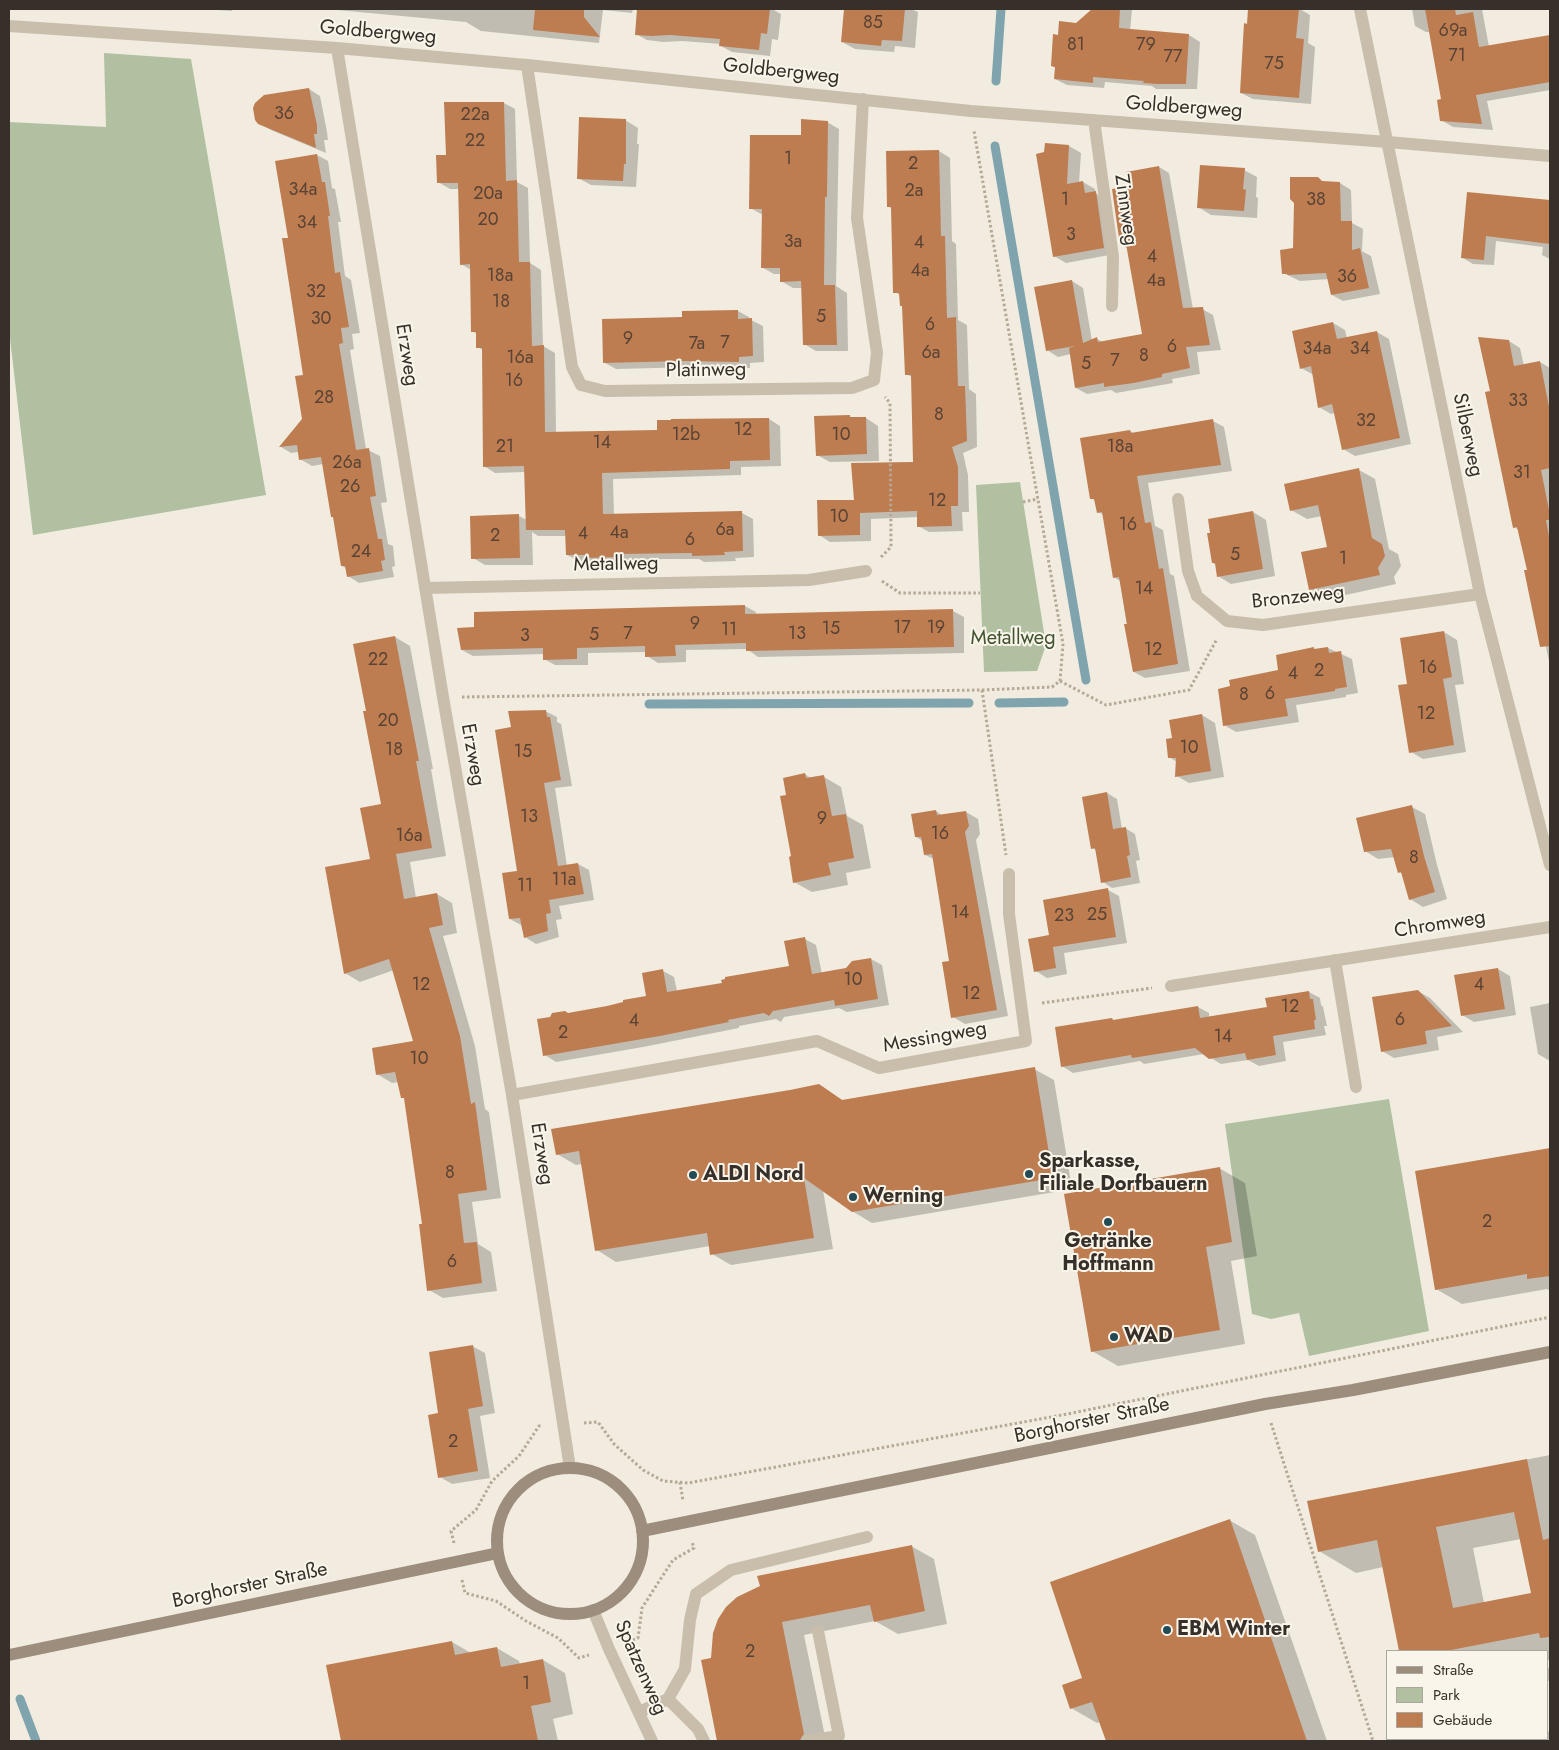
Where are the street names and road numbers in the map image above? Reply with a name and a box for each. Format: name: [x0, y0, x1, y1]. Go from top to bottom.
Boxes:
street label: Goldbergweg: [319, 16, 437, 50]
street label: Goldbergweg: [722, 54, 840, 90]
street label: Goldbergweg: [1125, 92, 1243, 124]
street label: Zinnweg: [1108, 173, 1142, 247]
street label: Erzweg: [389, 322, 423, 388]
street label: Platinweg: [666, 358, 746, 384]
street label: Silberweg: [1446, 391, 1488, 479]
street label: Metallweg: [573, 552, 659, 578]
street label: Bronzeweg: [1250, 581, 1346, 615]
street label: Erzweg: [455, 722, 489, 788]
street label: Chromweg: [1393, 906, 1487, 944]
street label: Messingweg: [881, 1017, 989, 1059]
street label: Erzweg: [524, 1121, 558, 1187]
street label: Borghorster Straße: [1012, 1393, 1172, 1449]
street label: Borghorster Straße: [170, 1558, 330, 1614]
street label: Spatzenweg: [608, 1617, 672, 1719]

